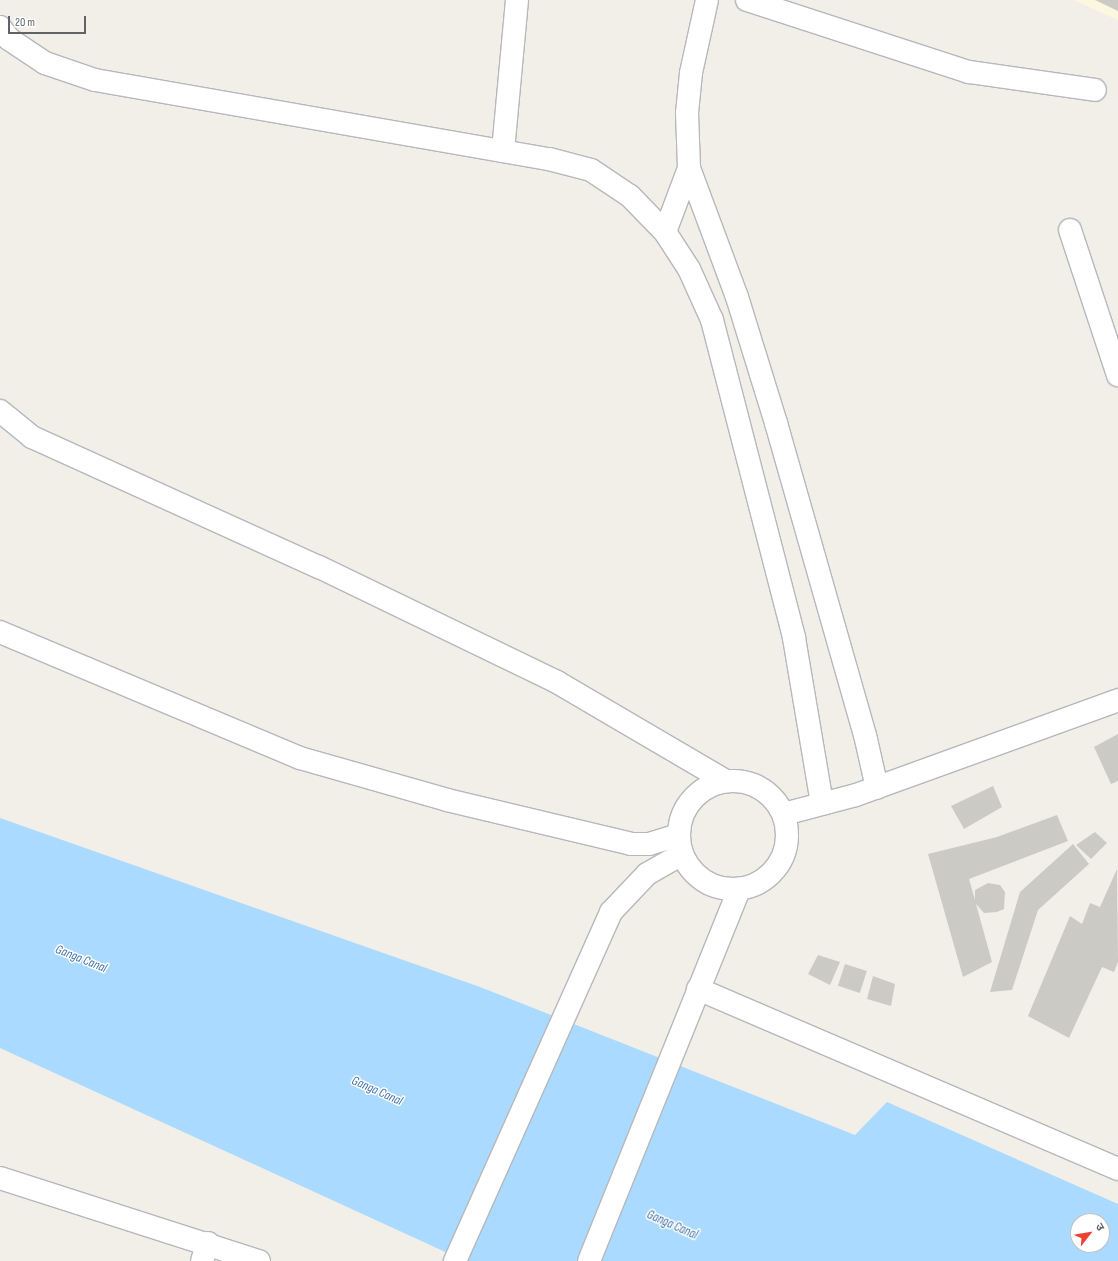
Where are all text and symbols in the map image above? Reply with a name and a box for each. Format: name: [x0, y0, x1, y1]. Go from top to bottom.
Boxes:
scale bar: [10, 8, 88, 34]
text: 20 m: [15, 15, 35, 30]
water label: Ganga Canal: [53, 942, 109, 976]
water label: Ganga Canal: [349, 1073, 405, 1109]
water label: Ganga Canal: [644, 1207, 700, 1243]
north arrow: [1070, 1213, 1110, 1253]
text: उ: [1093, 1221, 1107, 1233]

